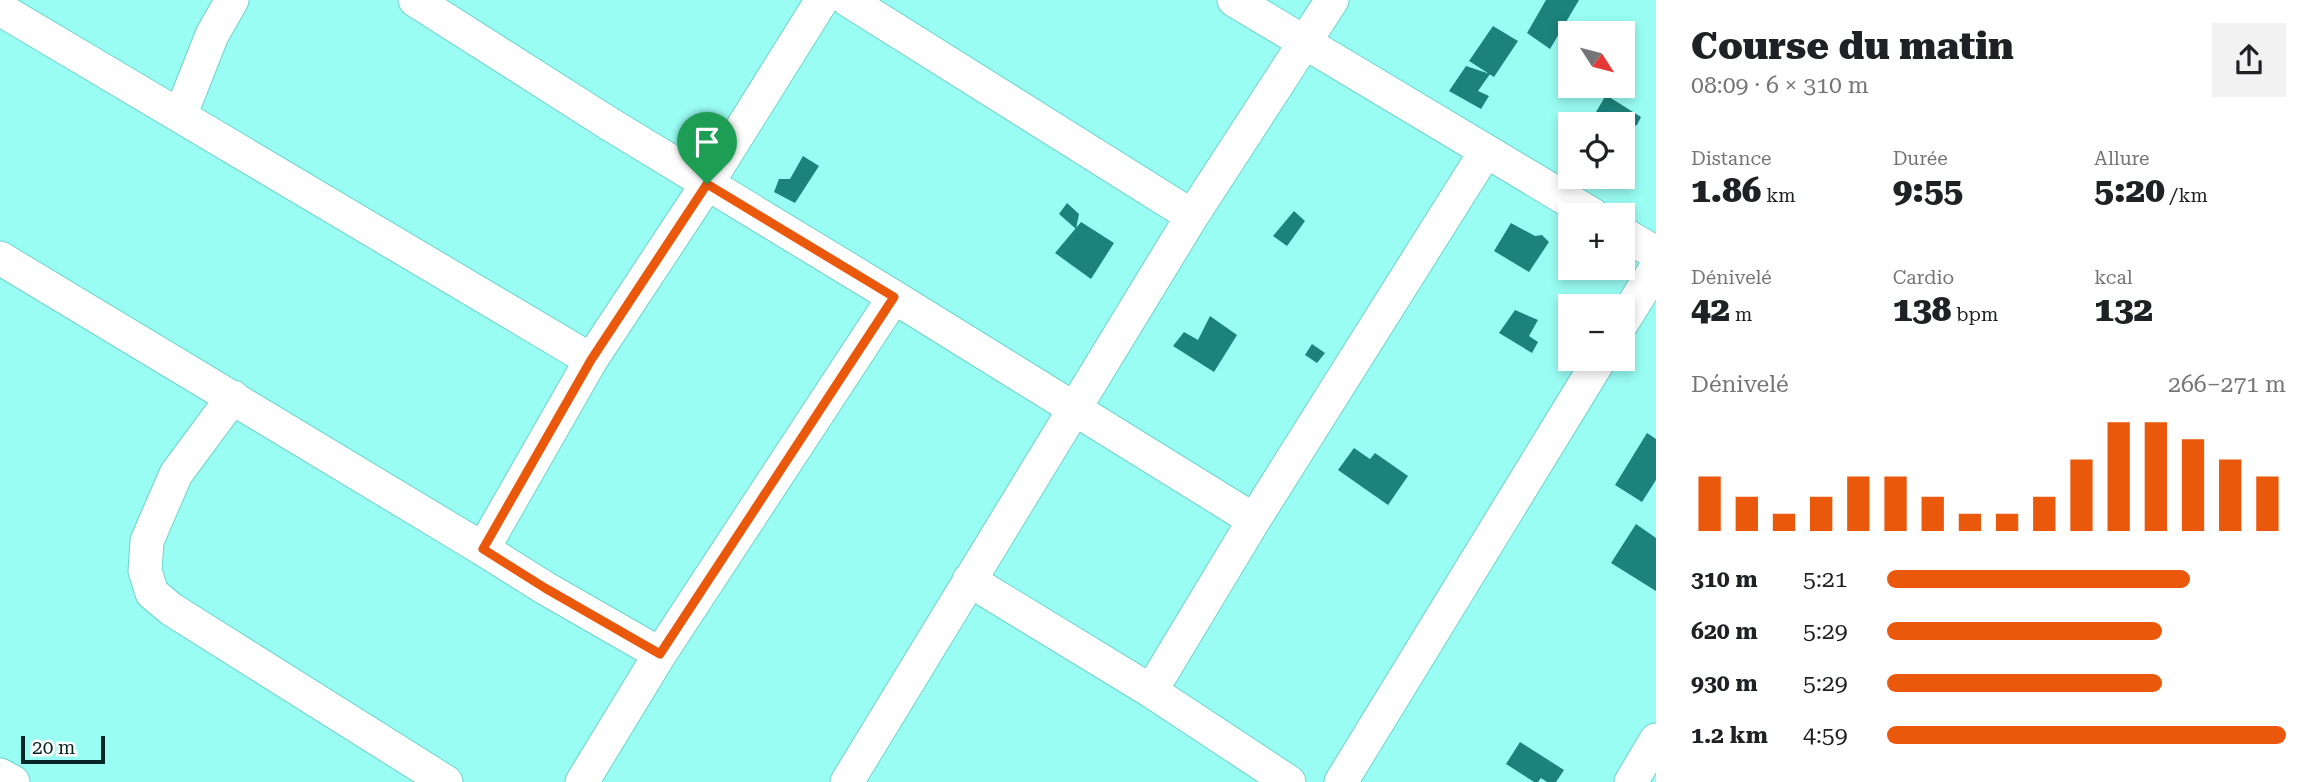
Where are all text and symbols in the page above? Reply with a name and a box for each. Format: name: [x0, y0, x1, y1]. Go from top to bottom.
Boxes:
north arrow: [1558, 21, 1634, 98]
map controls: [1558, 21, 1635, 371]
button: share: [2212, 23, 2286, 97]
text: Course du matin: [1691, 24, 2014, 68]
text: 08:09 · 6 × 310 m: [1691, 72, 1869, 99]
pin: [677, 112, 737, 184]
button: locate: [1558, 112, 1635, 189]
icon: arrive: [688, 123, 726, 161]
text: Distance: [1691, 147, 1771, 170]
text: Durée: [1893, 147, 1948, 170]
text: Allure: [2094, 147, 2150, 170]
text: 1.86: [1691, 170, 1761, 211]
text: 9:55: [1893, 170, 1963, 211]
text: 5:20: [2094, 170, 2165, 211]
text: km: [1761, 184, 1796, 207]
text: /km: [2165, 184, 2208, 207]
button: +: [1558, 203, 1635, 280]
text: Dénivelé: [1691, 266, 1772, 289]
text: Cardio: [1893, 266, 1954, 289]
text: kcal: [2094, 266, 2133, 289]
text: 42: [1691, 289, 1730, 330]
text: 138: [1893, 289, 1951, 330]
text: 132: [2094, 289, 2153, 330]
button: −: [1558, 294, 1635, 371]
text: m: [1730, 303, 1752, 326]
text: bpm: [1951, 303, 1998, 326]
text: Dénivelé: [1691, 371, 1789, 398]
text: 266–271 m: [2168, 371, 2286, 398]
text: 310 m: [1691, 566, 1758, 593]
text: 5:21: [1803, 566, 1848, 593]
text: 620 m: [1691, 618, 1758, 645]
text: 5:29: [1803, 618, 1848, 645]
text: 930 m: [1691, 670, 1758, 697]
text: 5:29: [1803, 670, 1848, 697]
text: 1.2 km: [1691, 722, 1768, 749]
text: 4:59: [1803, 722, 1848, 749]
scale bar: [21, 733, 105, 765]
text: 20 m: [32, 736, 75, 759]

